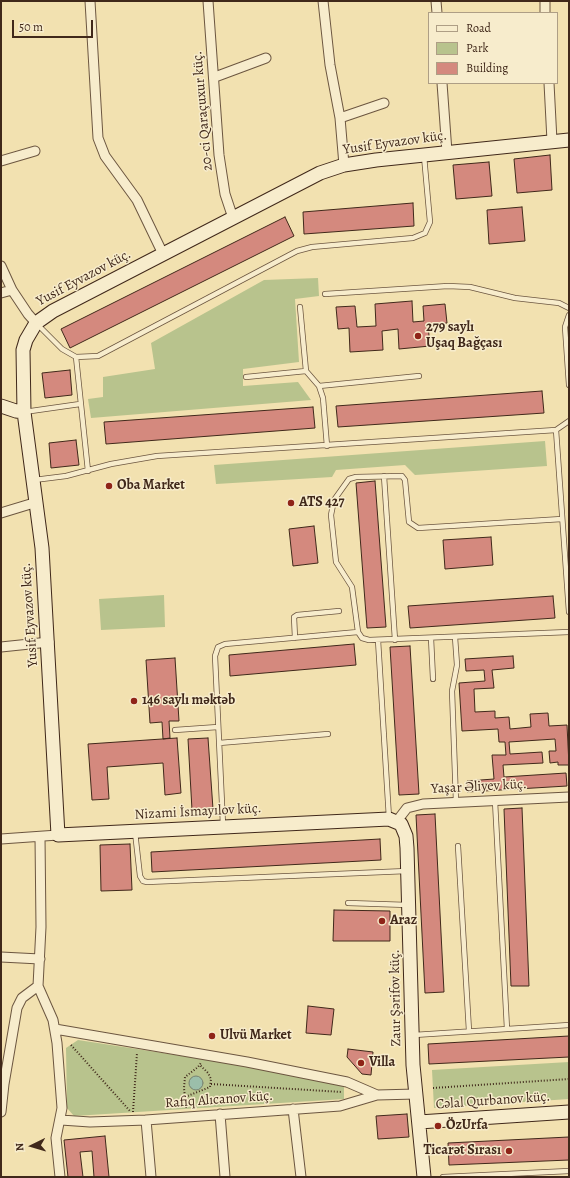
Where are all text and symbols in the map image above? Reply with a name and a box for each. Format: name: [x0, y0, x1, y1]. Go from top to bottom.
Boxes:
scale bar: [14, 12, 95, 38]
legend: [428, 12, 558, 84]
text: 50 m: [19, 19, 43, 35]
text: Road: [466, 20, 491, 36]
text: Park: [466, 40, 489, 56]
street label: 20-ci Qaraçuxur küç.: [189, 50, 217, 172]
text: Building: [466, 60, 508, 76]
street label: Yusif Eyvazov küç.: [342, 127, 448, 159]
street label: Yusif Eyvazov küç.: [34, 246, 134, 310]
place label: 279 saylı Uşaq Bağçası: [426, 320, 502, 352]
marker: 279 saylı Uşaq Bağçası: [413, 331, 423, 341]
place label: Oba Market: [117, 478, 185, 494]
marker: Oba Market: [104, 481, 114, 491]
place label: ATS 427: [299, 495, 345, 511]
marker: ATS 427: [286, 498, 296, 508]
street label: Yusif Eyvazov küç.: [18, 562, 42, 668]
place label: 146 saylı məktəb: [142, 693, 235, 709]
marker: 146 saylı məktəb: [129, 696, 139, 706]
street label: Yaşar Əliyev küç.: [431, 776, 527, 798]
street label: Nizami İsmayılov küç.: [134, 800, 262, 824]
place label: Araz: [390, 913, 417, 929]
marker: Araz: [377, 916, 387, 926]
street label: Zaur Şərifov küç.: [387, 949, 405, 1047]
place label: Ulvü Market: [220, 1028, 292, 1044]
marker: Ulvü Market: [207, 1031, 217, 1041]
place label: Villa: [369, 1055, 395, 1071]
marker: Villa: [356, 1058, 366, 1068]
street label: Rafiq Alıcanov küç.: [164, 1088, 274, 1112]
street label: Cəlal Qurbanov küç.: [435, 1089, 551, 1113]
place label: ÖzUrfa: [446, 1118, 488, 1134]
marker: ÖzUrfa: [433, 1121, 443, 1131]
north arrow: [12, 1126, 52, 1166]
text: N: [12, 1142, 27, 1152]
place label: Ticarət Sırası: [424, 1143, 501, 1159]
marker: Ticarət Sırası: [504, 1146, 514, 1156]

